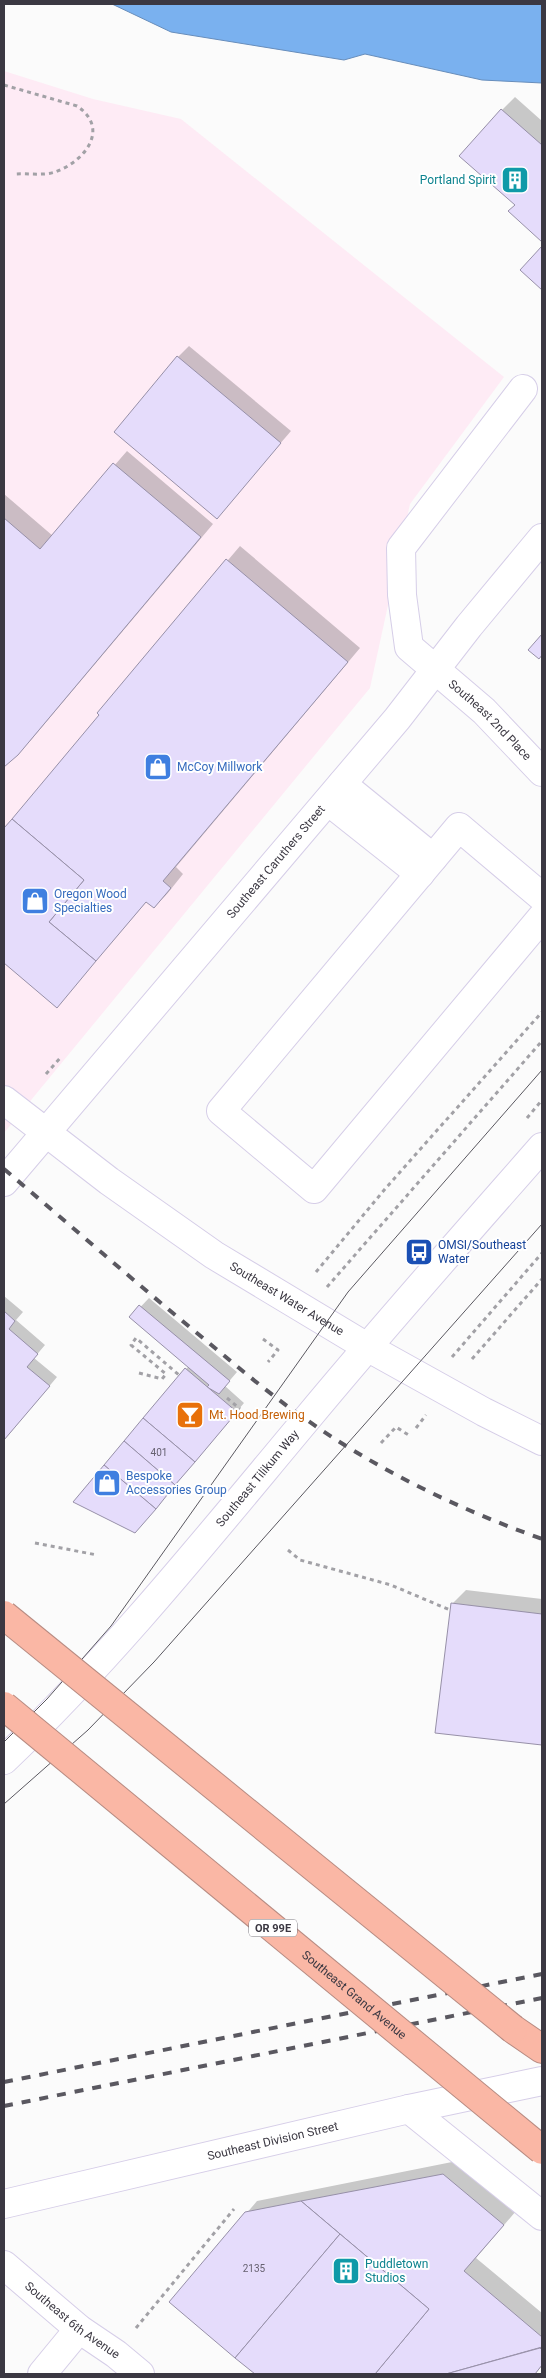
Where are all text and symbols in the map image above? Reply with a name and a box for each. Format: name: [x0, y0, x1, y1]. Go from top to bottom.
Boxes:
building icon: Portland Spirit: [500, 165, 530, 195]
place label: Portland Spirit: [420, 173, 496, 187]
street label: Southeast 2nd Place: [446, 677, 534, 763]
shop icon: McCoy Millwork: [143, 752, 173, 782]
place label: McCoy Millwork: [177, 760, 263, 774]
street label: Southeast Caruthers Street: [224, 802, 328, 921]
shop icon: Oregon Wood Specialties: [20, 886, 50, 916]
place label: Oregon Wood Specialties: [54, 887, 127, 915]
bus stop icon: OMSI/Southeast Water: [404, 1237, 434, 1267]
place label: OMSI/Southeast Water: [438, 1238, 526, 1266]
street label: Southeast Water Avenue: [227, 1259, 346, 1338]
bar icon: Mt. Hood Brewing: [175, 1400, 205, 1430]
place label: Mt. Hood Brewing: [209, 1408, 305, 1422]
street label: Southeast Tilikum Way: [213, 1427, 302, 1530]
house number: 401: [151, 1447, 167, 1458]
shop icon: Bespoke Accessories Group: [92, 1468, 122, 1498]
place label: Bespoke Accessories Group: [126, 1469, 227, 1497]
road number: OR 99E: [249, 1920, 297, 1936]
street label: Southeast Grand Avenue: [299, 1948, 409, 2042]
street label: Southeast Division Street: [206, 2119, 340, 2163]
building icon: Puddletown Studios: [331, 2256, 361, 2286]
place label: Puddletown Studios: [365, 2257, 428, 2285]
house number: 2135: [243, 2263, 266, 2274]
street label: Southeast 6th Avenue: [22, 2279, 123, 2362]

